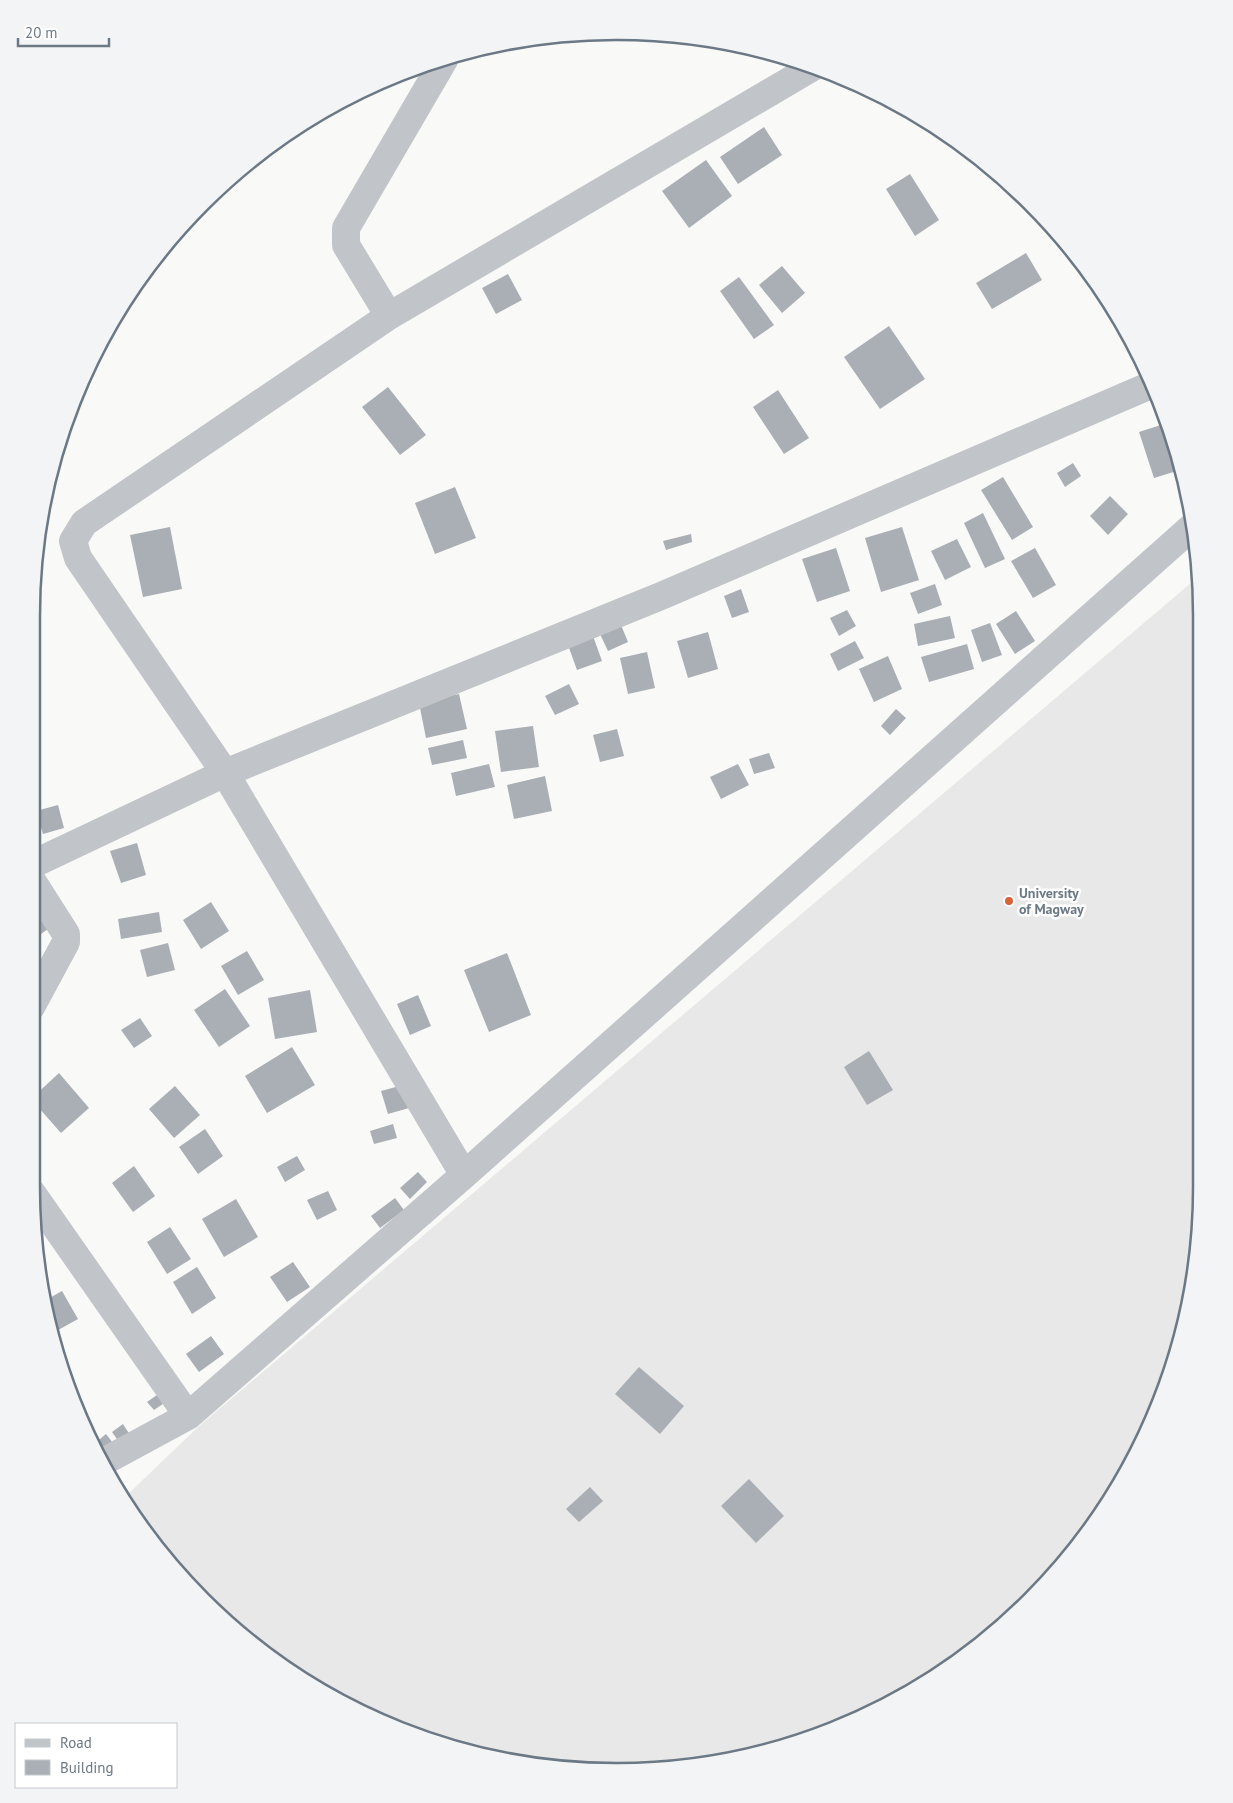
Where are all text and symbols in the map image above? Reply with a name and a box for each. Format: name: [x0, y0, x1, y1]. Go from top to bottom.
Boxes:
scale bar: [18, 15, 109, 47]
text: 20 m: [25, 23, 58, 42]
place label: University of Magway: [1019, 884, 1084, 918]
marker: University of Magway: [1003, 895, 1015, 907]
legend: [15, 1723, 178, 1788]
text: Road: [60, 1733, 92, 1752]
text: Building: [60, 1758, 114, 1777]

